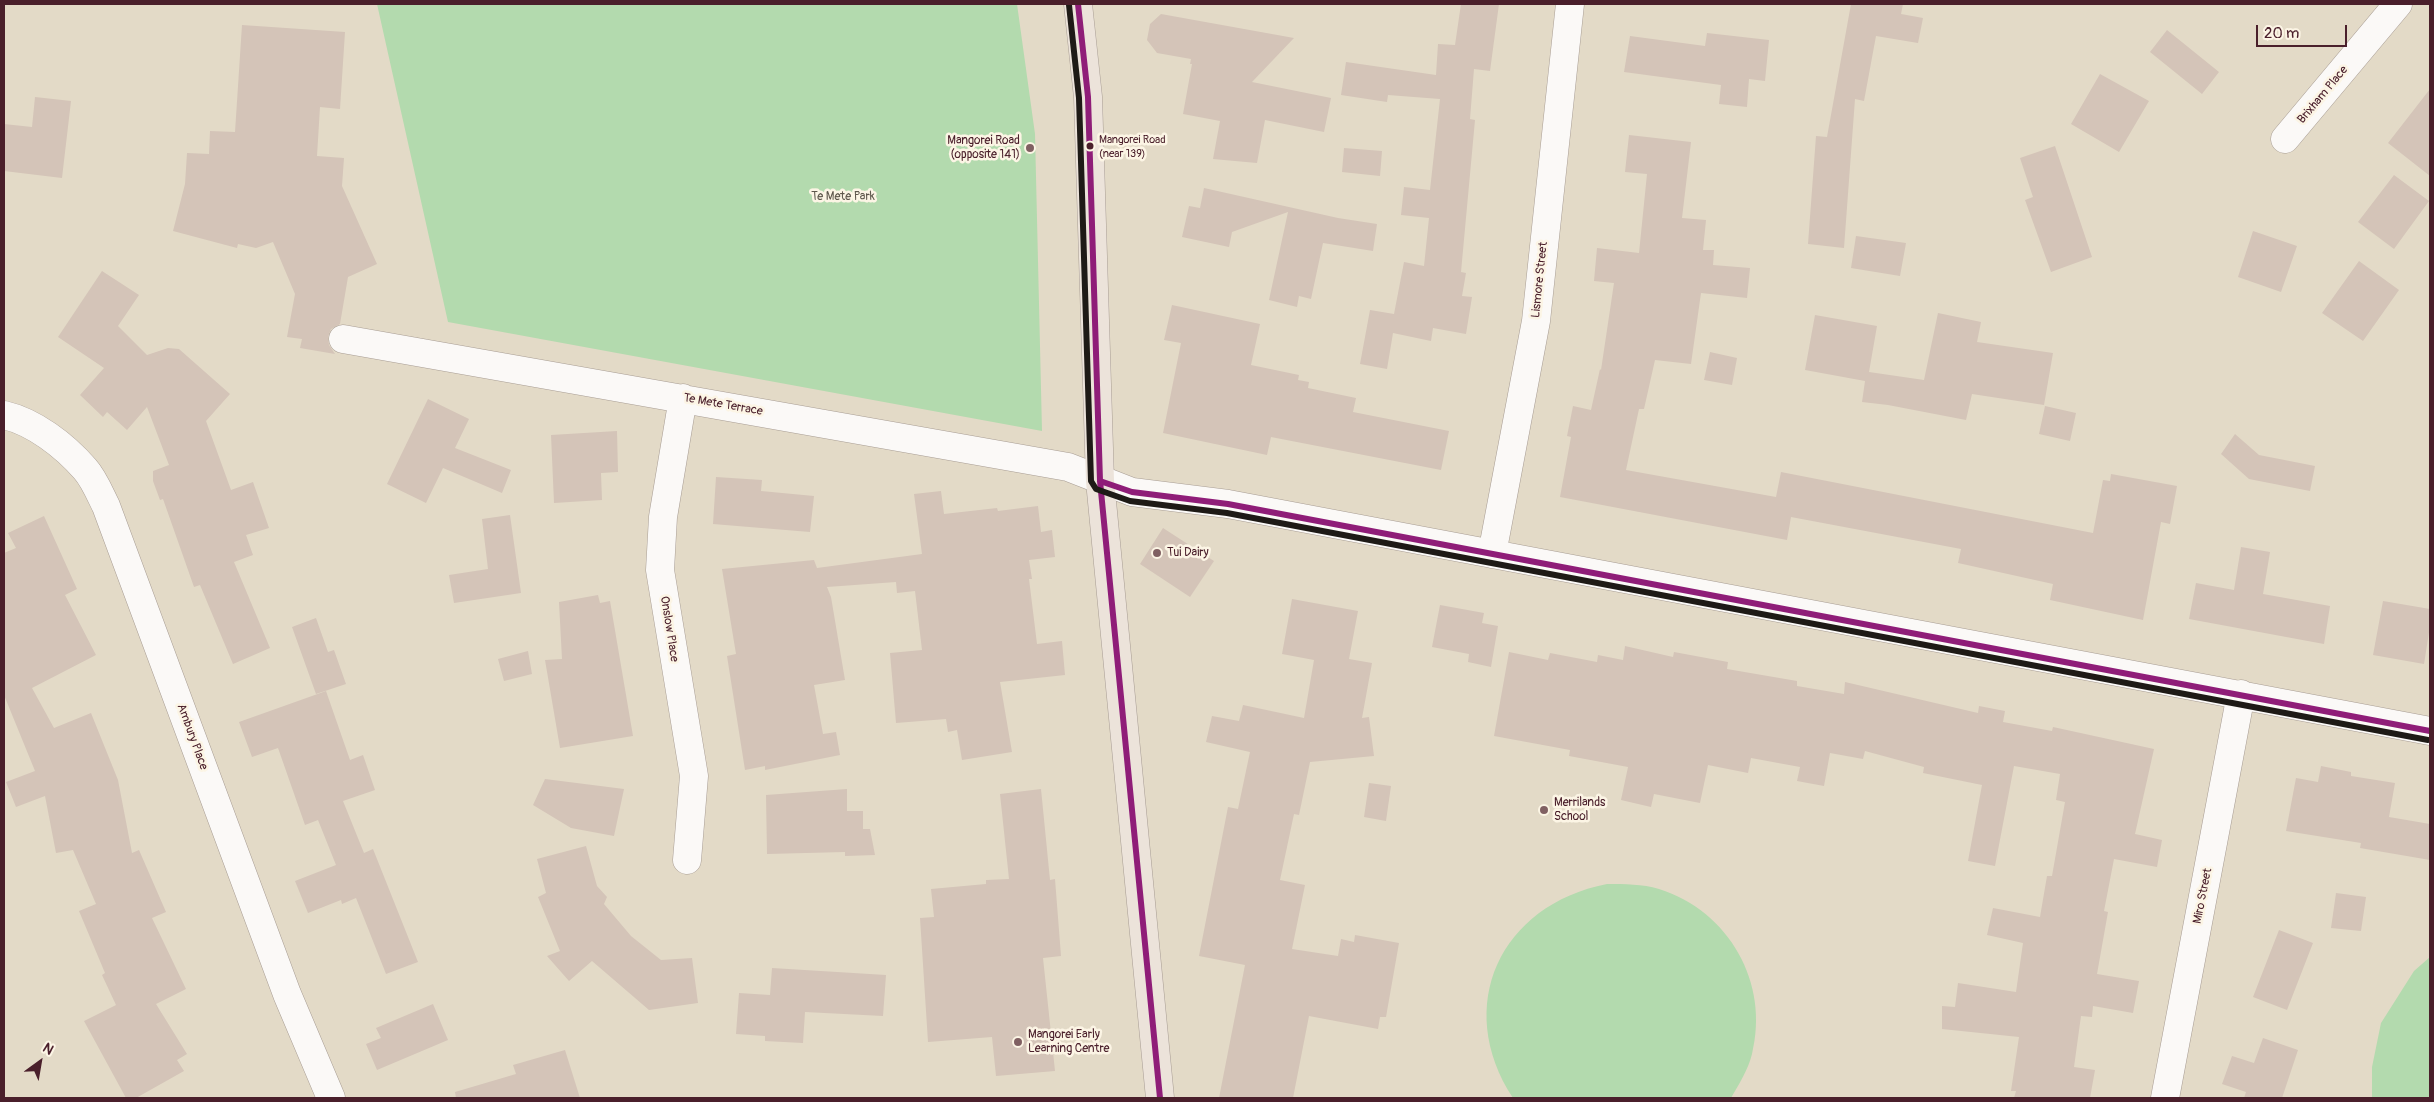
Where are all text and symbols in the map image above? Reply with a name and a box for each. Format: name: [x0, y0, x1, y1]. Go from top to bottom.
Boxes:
scale bar: [2259, 15, 2350, 47]
text: 20 m: [2264, 24, 2299, 43]
street label: Brixham Place: [2295, 63, 2351, 127]
place label: Mangorei Road (near 139): [1099, 133, 1166, 159]
place label: Mangorei Road (opposite 141): [947, 134, 1020, 162]
marker: Mangorei Road (near 139): [1085, 141, 1095, 151]
marker: Mangorei Road (opposite 141): [1024, 142, 1036, 154]
park label: Te Mete Park: [811, 190, 875, 204]
street label: Lismore Street: [1529, 241, 1551, 319]
street label: Te Mete Terrace: [682, 391, 764, 419]
place label: Tui Dairy: [1167, 546, 1209, 560]
marker: Tui Dairy: [1151, 547, 1163, 559]
street label: Onslow Place: [657, 595, 681, 663]
street label: Ambury Place: [173, 702, 211, 772]
place label: Merrilands School: [1554, 796, 1605, 824]
marker: Merrilands School: [1538, 804, 1550, 816]
street label: Miro Street: [2191, 867, 2215, 925]
place label: Mangorei Early Learning Centre: [1028, 1028, 1109, 1056]
marker: Mangorei Early Learning Centre: [1012, 1036, 1024, 1048]
north arrow: [15, 1037, 65, 1087]
text: N: [40, 1039, 57, 1059]

